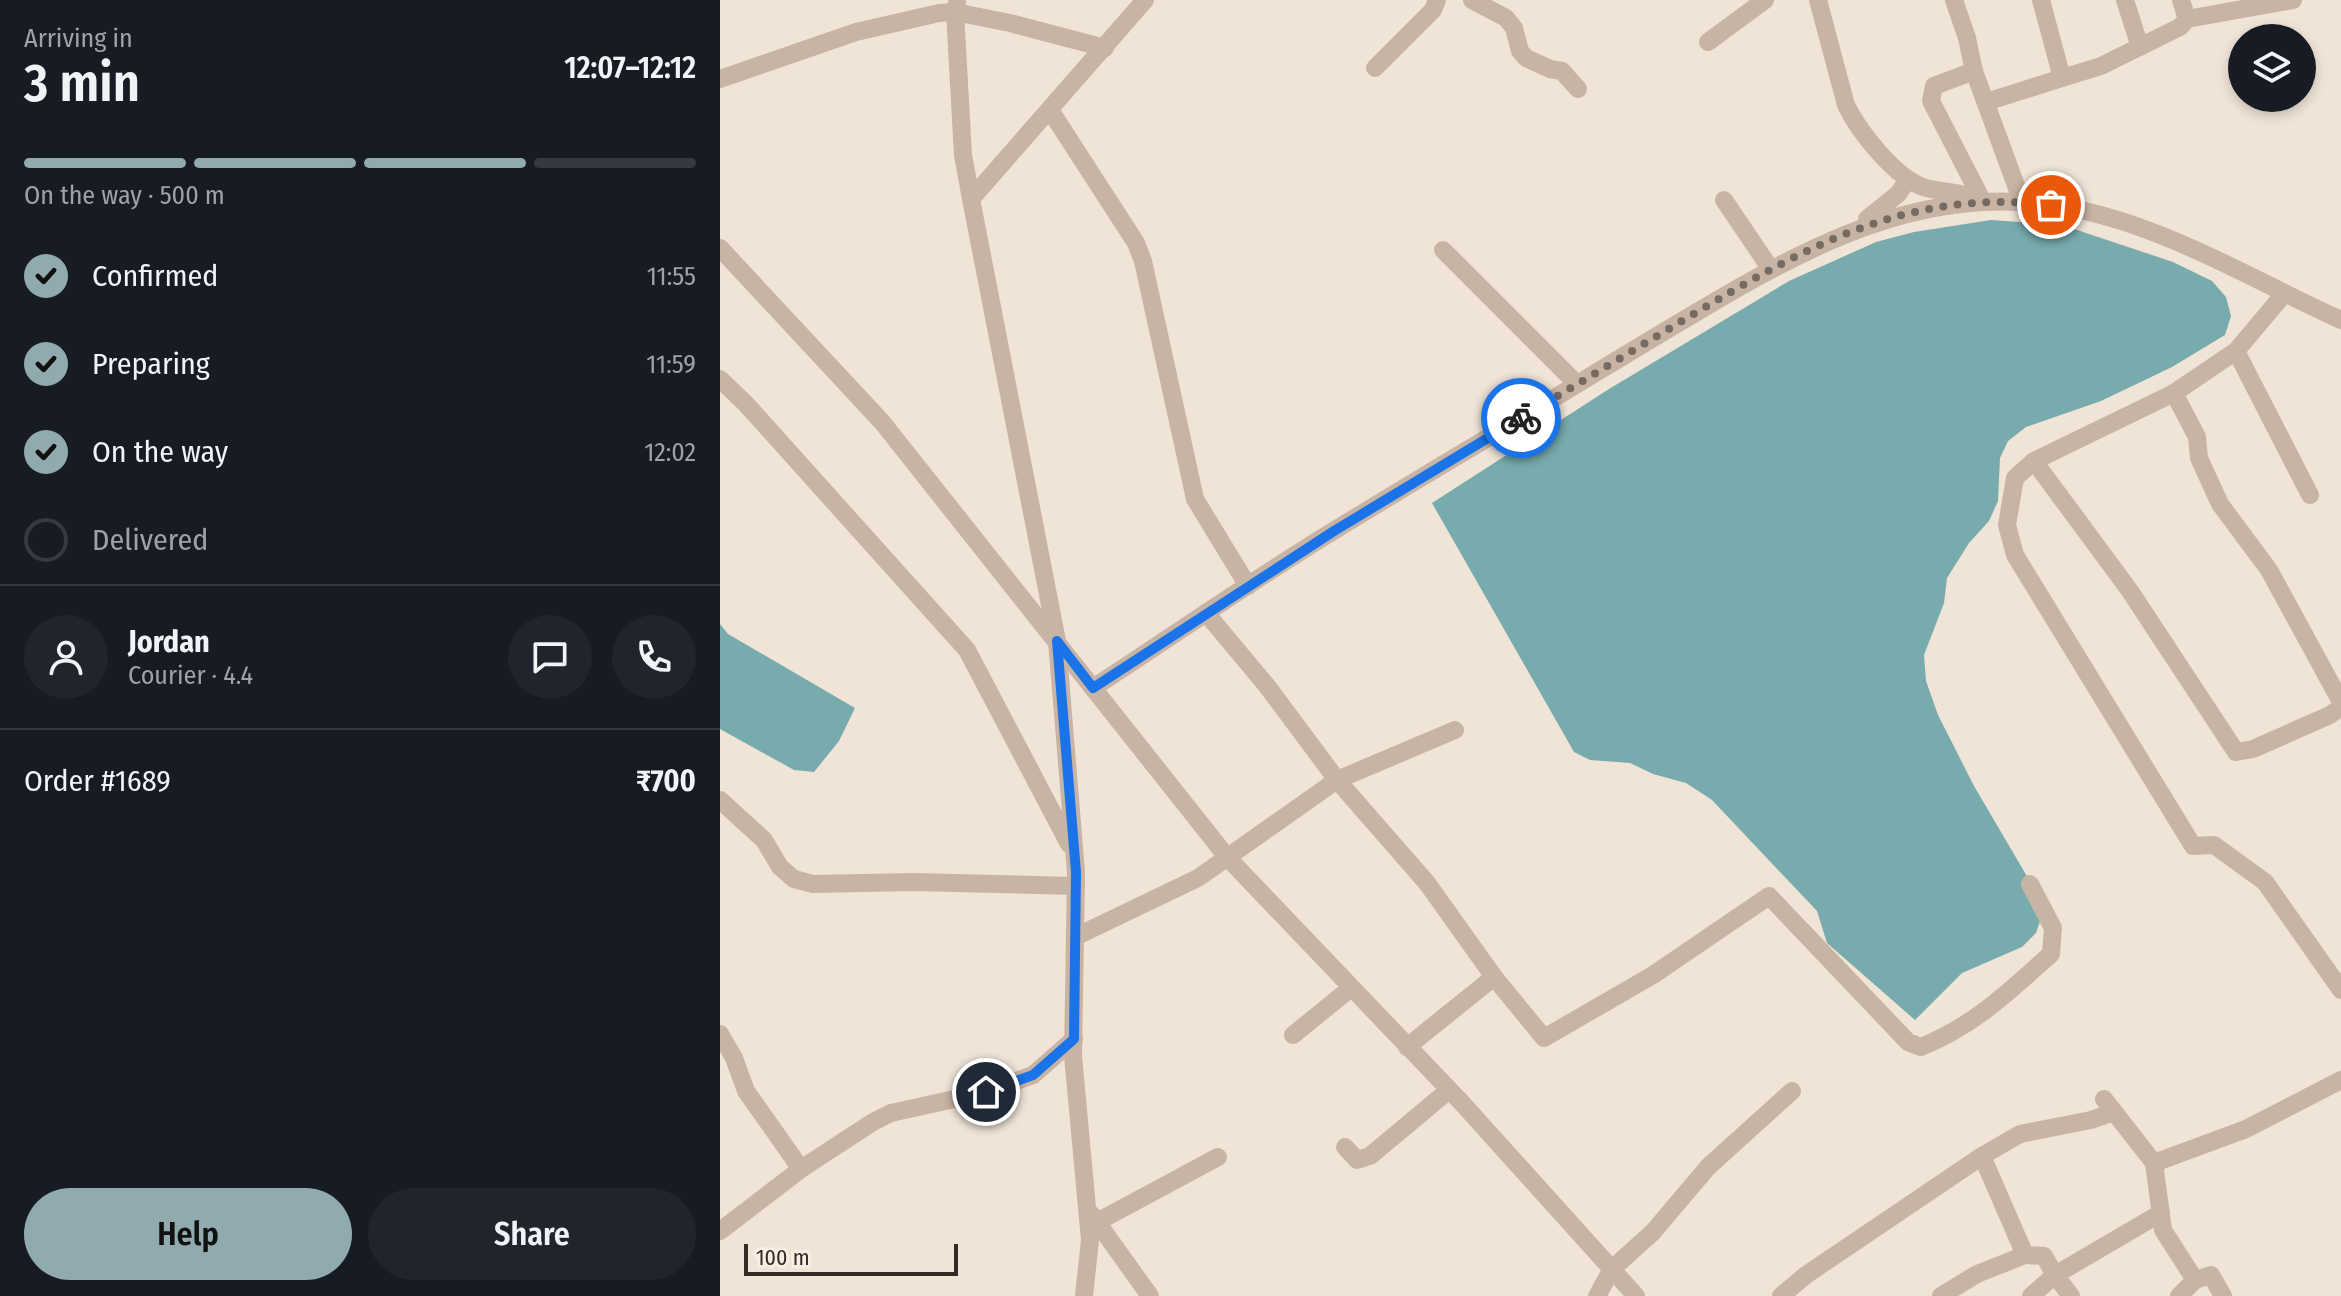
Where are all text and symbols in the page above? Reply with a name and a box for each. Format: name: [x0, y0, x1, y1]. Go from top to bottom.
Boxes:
text: Arriving in: [24, 23, 133, 54]
map controls: [2228, 24, 2316, 112]
button: layers: [2228, 24, 2316, 112]
text: 12:07–12:12: [564, 50, 696, 86]
text: 3 min: [24, 52, 140, 115]
pin: [2017, 171, 2085, 239]
text: On the way · 500 m: [24, 180, 225, 211]
icon: bag: [2029, 183, 2073, 227]
icon: check: [24, 254, 68, 298]
text: Confirmed: [92, 258, 218, 294]
text: 11:55: [647, 261, 696, 292]
icon: check: [24, 342, 68, 386]
text: Preparing: [92, 346, 210, 382]
text: 11:59: [646, 349, 696, 380]
courier: [1481, 378, 1561, 458]
icon: bike: [1499, 396, 1543, 440]
icon: check: [24, 430, 68, 474]
text: On the way: [92, 434, 228, 470]
text: 12:02: [644, 437, 696, 468]
text: Delivered: [92, 522, 208, 558]
button: person: [24, 615, 108, 699]
button: chat: [508, 615, 592, 699]
button: phone: [612, 615, 696, 699]
text: Jordan: [128, 624, 210, 660]
text: Courier · 4.4: [128, 660, 253, 691]
text: Order #1689: [24, 763, 171, 799]
text: ₹700: [636, 763, 696, 799]
pin: [952, 1058, 1020, 1126]
icon: home: [964, 1070, 1008, 1114]
button: Help: [24, 1188, 352, 1280]
button: Share: [368, 1188, 696, 1280]
scale bar: [744, 1240, 958, 1276]
text: 100 m: [756, 1244, 810, 1271]

